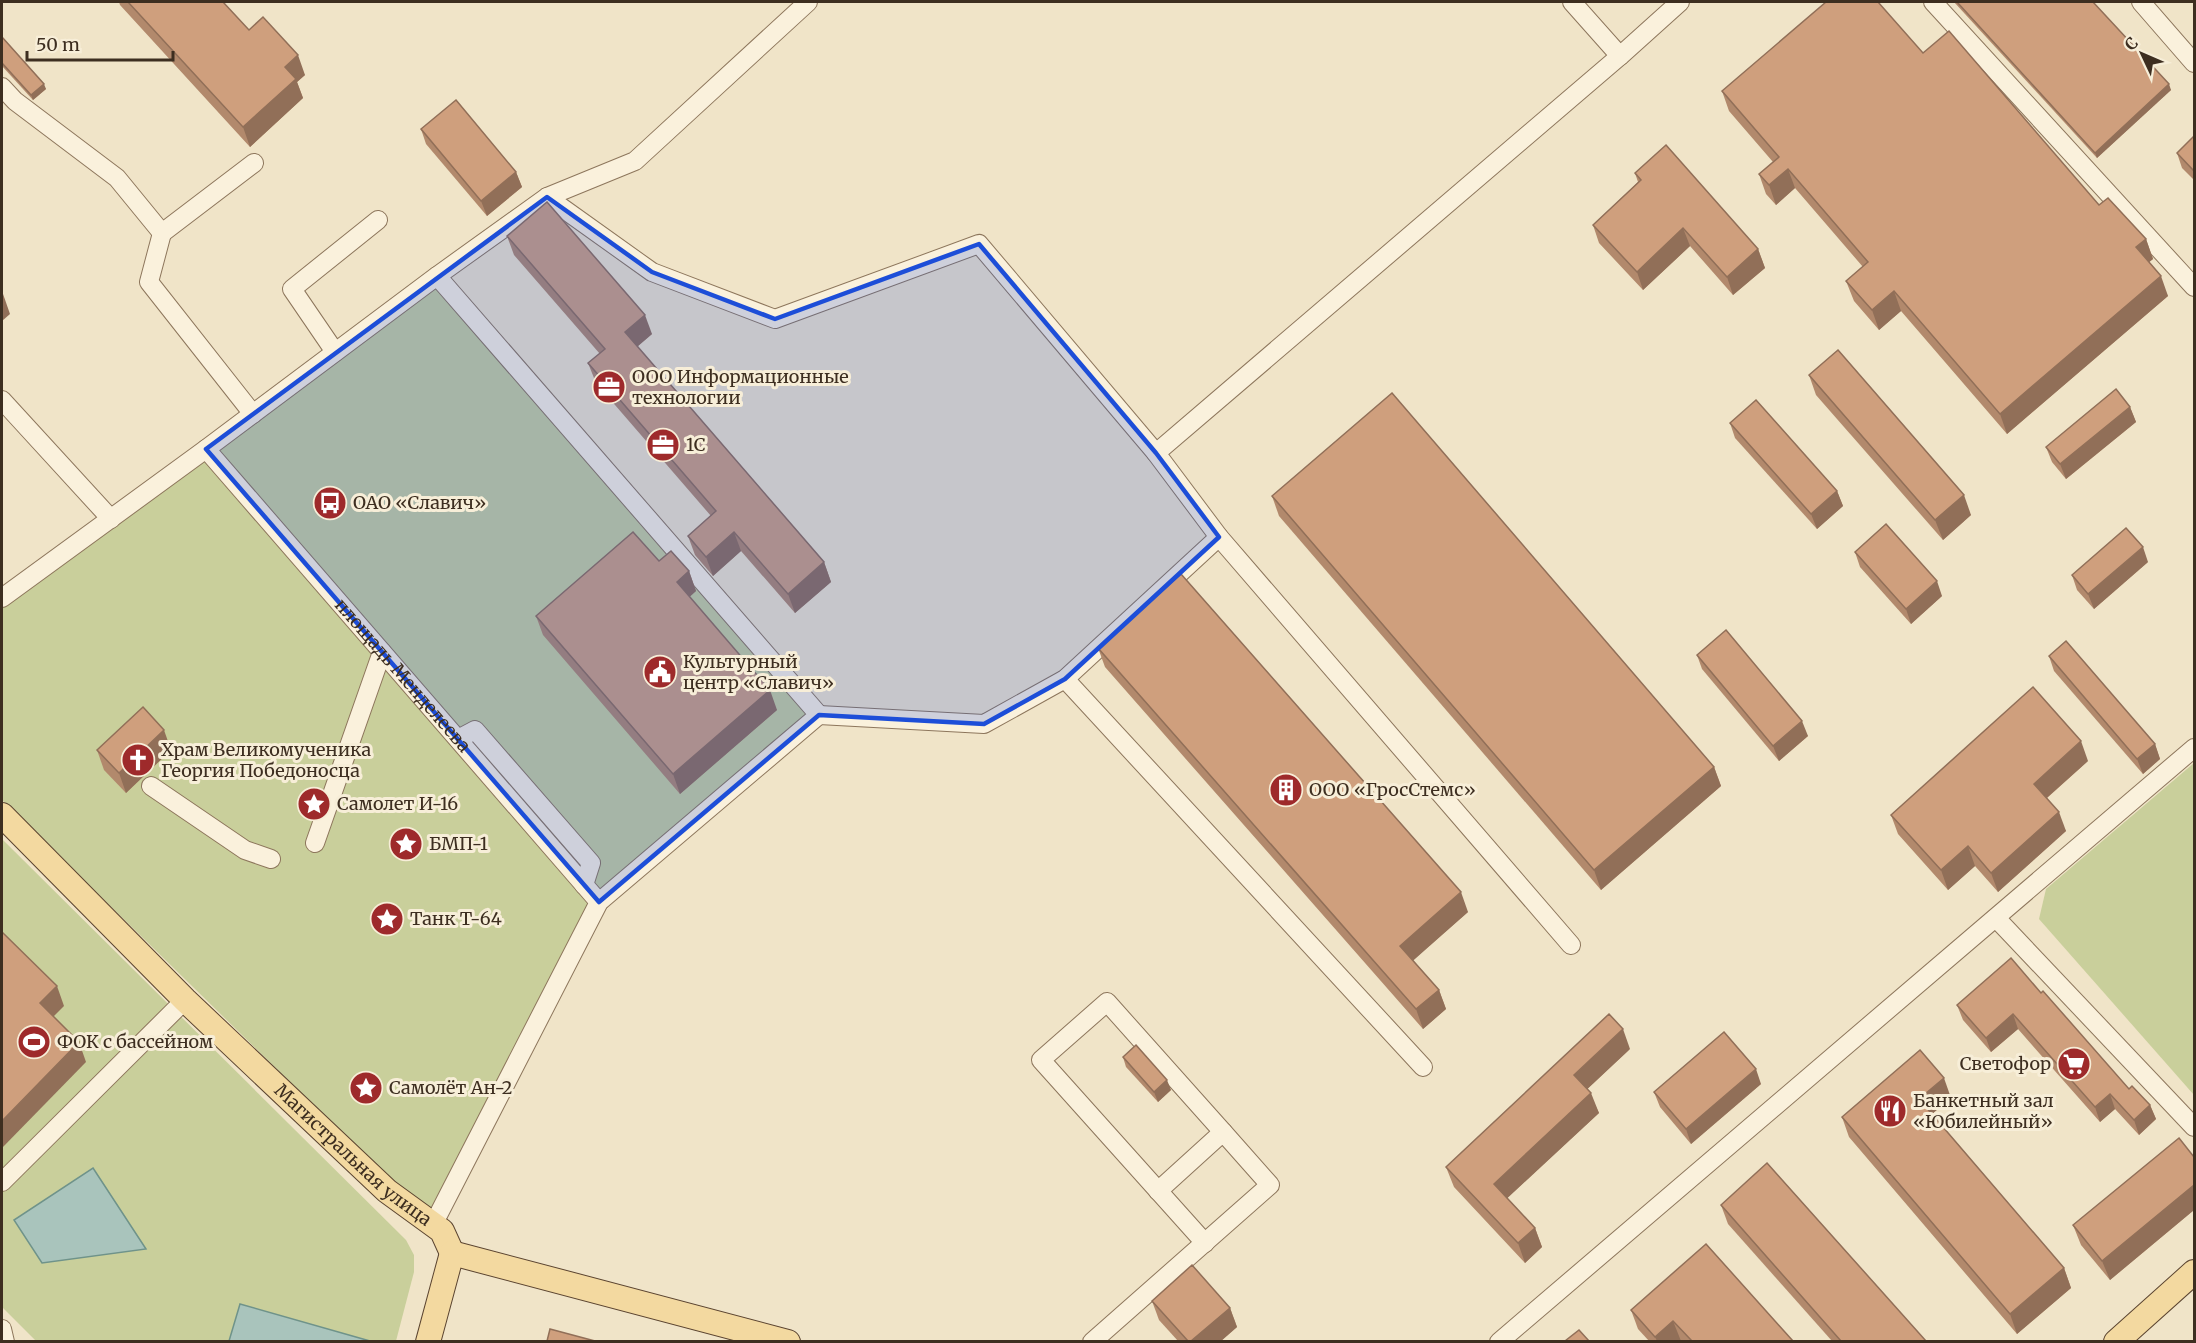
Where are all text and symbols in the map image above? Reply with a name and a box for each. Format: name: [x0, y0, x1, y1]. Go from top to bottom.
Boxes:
scale bar: [27, 24, 172, 62]
north arrow: [2112, 24, 2172, 84]
text: 50 m: [36, 33, 80, 56]
text: С: [2120, 33, 2142, 54]
place label: ООО Информационные технологии: [632, 365, 849, 409]
office icon: ООО Информационные технологии: [591, 369, 627, 405]
office icon: 1С: [645, 427, 681, 463]
place label: 1С: [686, 433, 706, 456]
bus stop icon: ОАО «Славич»: [312, 485, 348, 521]
place label: ОАО «Славич»: [353, 491, 486, 514]
street label: площадь Менделеева: [330, 594, 476, 757]
place label: Культурный центр «Славич»: [683, 650, 834, 694]
public building icon: Культурный центр «Славич»: [642, 654, 678, 690]
place label: Храм Великомученика Георгия Победоносца: [161, 738, 371, 782]
church icon: Храм Великомученика Георгия Победоносца: [120, 742, 156, 778]
building icon: ООО «ГросСтемс»: [1268, 772, 1304, 808]
place label: ООО «ГросСтемс»: [1309, 778, 1476, 801]
place icon: Самолет И-16: [296, 786, 332, 822]
place label: Самолет И-16: [337, 792, 458, 815]
place icon: БМП-1: [388, 826, 424, 862]
place label: БМП-1: [429, 832, 488, 855]
place icon: Танк Т-64: [369, 901, 405, 937]
place label: Танк Т-64: [410, 907, 502, 930]
sports icon: ФОК с бассейном: [16, 1024, 52, 1060]
place label: ФОК с бассейном: [57, 1030, 214, 1053]
supermarket icon: Светофор: [2056, 1046, 2092, 1082]
place label: Светофор: [1960, 1052, 2051, 1075]
place icon: Самолёт Ан-2: [348, 1070, 384, 1106]
place label: Самолёт Ан-2: [389, 1076, 512, 1099]
street label: Магистральная улица: [270, 1079, 437, 1231]
place label: Банкетный зал «Юбилейный»: [1913, 1089, 2054, 1133]
restaurant icon: Банкетный зал «Юбилейный»: [1872, 1093, 1908, 1129]

